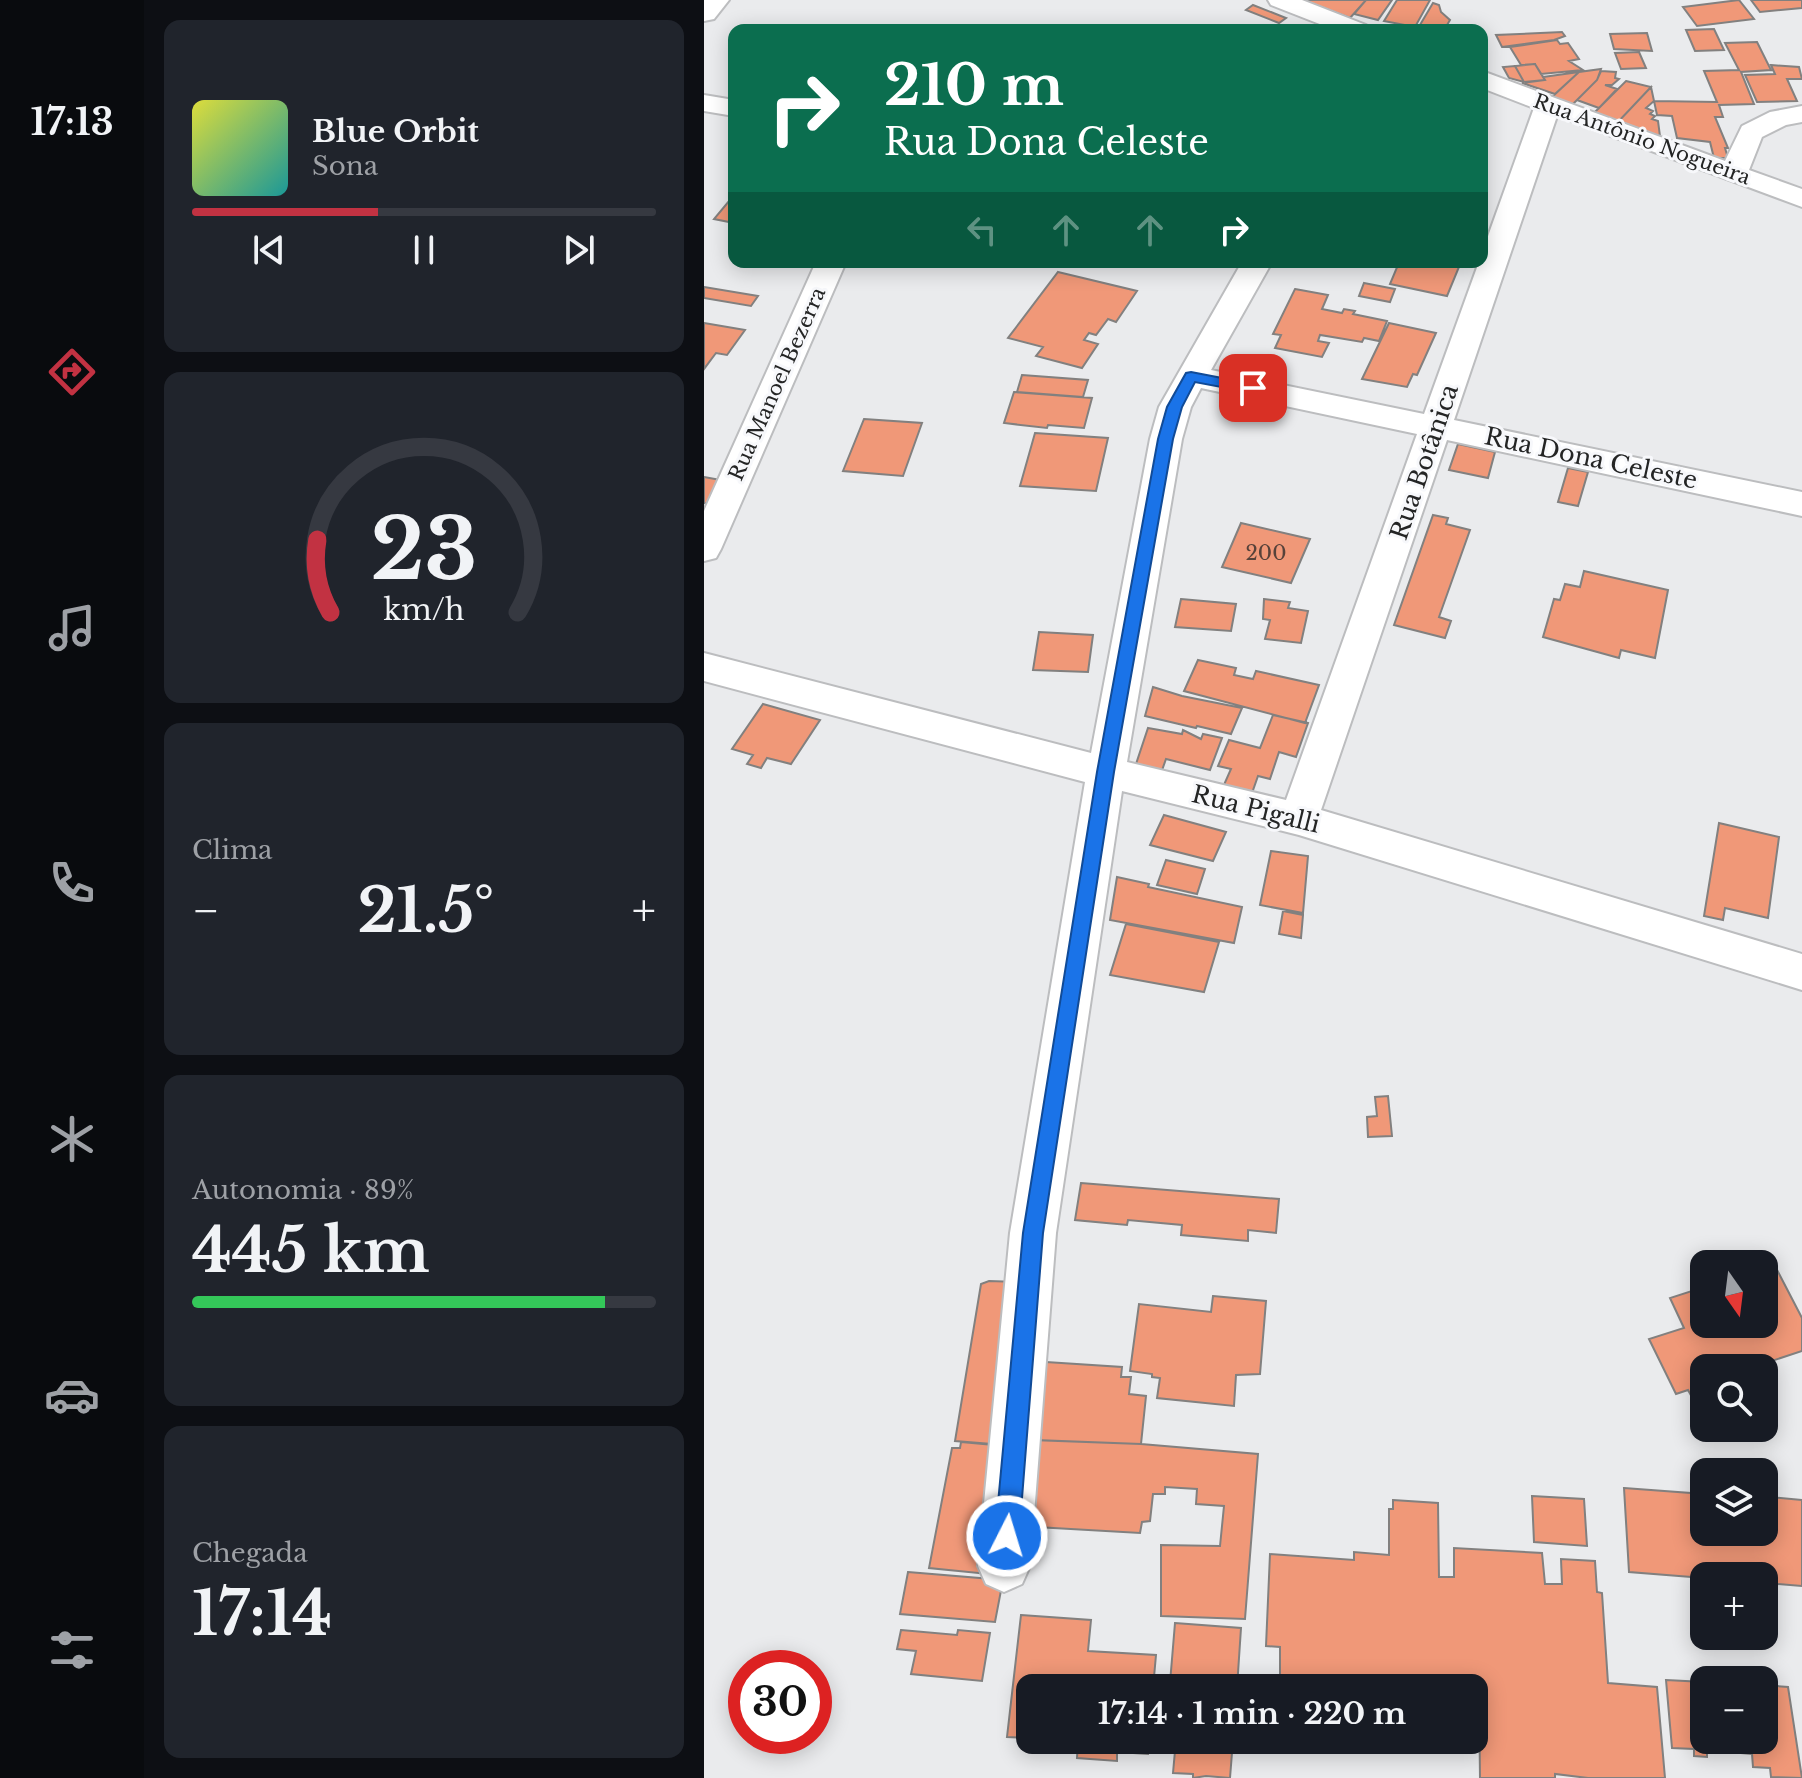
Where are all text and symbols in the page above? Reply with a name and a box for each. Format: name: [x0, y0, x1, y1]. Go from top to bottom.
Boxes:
text: 210 m: [884, 51, 1064, 120]
icon: right: [752, 56, 856, 160]
street label: Rua Antônio Nogueira: [1530, 89, 1755, 190]
text: 17:13: [30, 100, 114, 145]
text: Blue Orbit: [312, 113, 479, 150]
text: Rua Dona Celeste: [884, 120, 1209, 165]
text: Sona: [312, 150, 378, 182]
icon: left: [960, 208, 1004, 252]
icon: ahead: [1044, 208, 1088, 252]
icon: ahead: [1128, 208, 1172, 252]
icon: right: [1212, 208, 1256, 252]
icon: previous: [247, 228, 291, 272]
icon: pause: [402, 228, 446, 272]
icon: next: [557, 228, 601, 272]
street label: Rua Manoel Bezerra: [724, 283, 831, 484]
icon: directions: [44, 344, 100, 400]
pin: [1219, 354, 1287, 422]
icon: arrive: [1231, 366, 1275, 410]
street label: Rua Botânica: [1384, 380, 1464, 543]
street label: Rua Dona Celeste: [1482, 421, 1700, 495]
text: 23: [370, 498, 478, 601]
house number: 200: [1246, 541, 1286, 565]
text: km/h: [383, 593, 465, 629]
icon: music: [44, 600, 100, 656]
street label: Rua Pigalli: [1189, 779, 1323, 839]
text: Clima: [192, 834, 272, 866]
icon: phone: [44, 855, 100, 911]
text: 21.5°: [358, 874, 494, 948]
text: −: [192, 883, 220, 938]
text: +: [632, 883, 656, 938]
icon: climate: [44, 1111, 100, 1167]
text: Autonomia · 89%: [192, 1174, 414, 1206]
text: 445 km: [192, 1214, 430, 1288]
north arrow: [1690, 1250, 1778, 1338]
map controls: [1690, 1250, 1778, 1754]
button: search: [1690, 1354, 1778, 1442]
icon: car: [44, 1367, 100, 1423]
button: layers: [1690, 1458, 1778, 1546]
position arrow: [965, 1494, 1049, 1578]
text: Chegada: [192, 1537, 308, 1569]
button: +: [1690, 1562, 1778, 1650]
text: 17:14: [192, 1577, 332, 1651]
icon: filters: [44, 1622, 100, 1678]
speed limit sign: 30: [728, 1650, 832, 1754]
button: −: [1690, 1666, 1778, 1754]
text: 17:14 · 1 min · 220 m: [1098, 1695, 1406, 1732]

